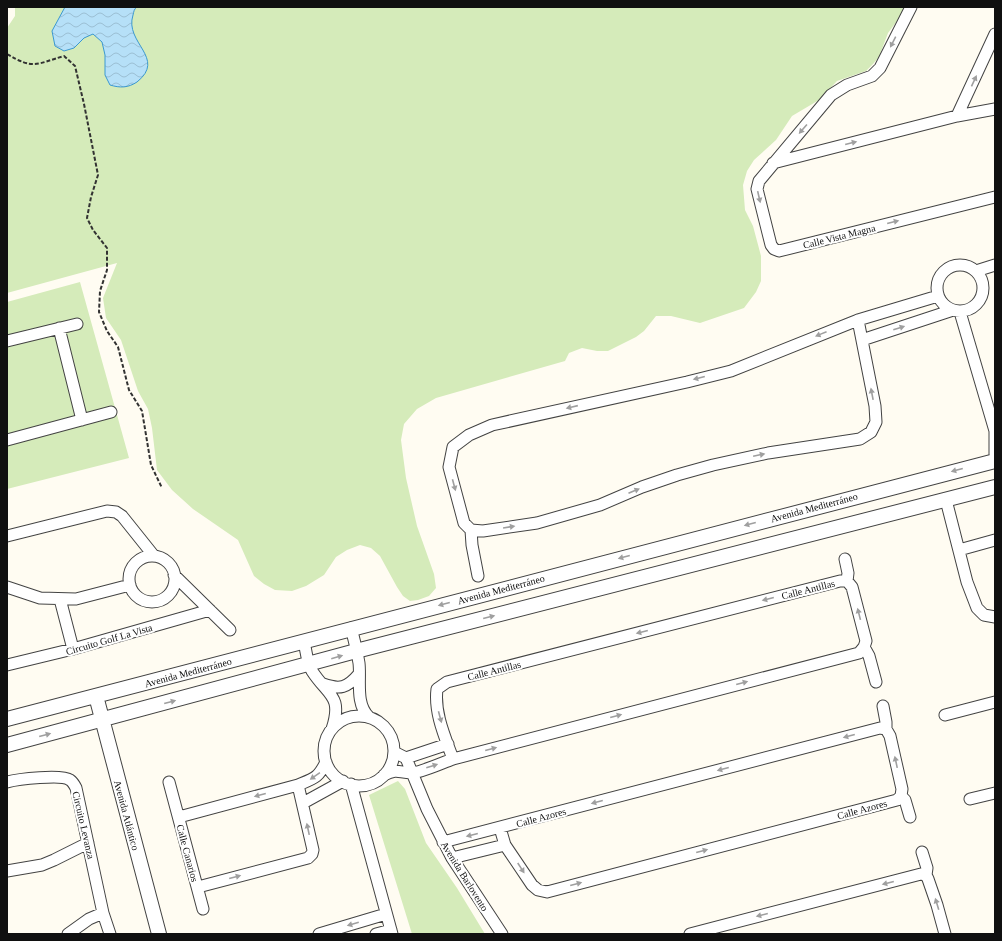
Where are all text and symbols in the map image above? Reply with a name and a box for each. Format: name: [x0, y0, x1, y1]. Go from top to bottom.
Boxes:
one-way arrow: [890, 36, 896, 48]
one-way arrow: [971, 75, 977, 86]
one-way arrow: [798, 123, 807, 134]
one-way arrow: [845, 140, 858, 146]
one-way arrow: [757, 191, 763, 203]
one-way arrow: [887, 219, 899, 225]
street label: Calle Vista Magna: [802, 222, 877, 251]
one-way arrow: [893, 325, 905, 331]
one-way arrow: [815, 332, 827, 338]
one-way arrow: [693, 376, 705, 382]
one-way arrow: [869, 388, 875, 401]
one-way arrow: [566, 405, 579, 411]
one-way arrow: [753, 452, 765, 458]
one-way arrow: [951, 467, 963, 473]
one-way arrow: [451, 479, 457, 491]
one-way arrow: [628, 487, 640, 493]
street label: Avenida Mediterráneo: [769, 491, 859, 524]
one-way arrow: [744, 521, 756, 527]
one-way arrow: [503, 524, 516, 530]
one-way arrow: [618, 554, 630, 560]
street label: Avenida Mediterráneo: [456, 573, 546, 606]
street label: Calle Antillas: [780, 578, 836, 601]
one-way arrow: [762, 597, 774, 603]
one-way arrow: [438, 601, 450, 607]
one-way arrow: [855, 607, 861, 620]
one-way arrow: [484, 614, 496, 620]
street label: Circuito Golf La Vista: [65, 622, 154, 657]
one-way arrow: [636, 629, 648, 635]
one-way arrow: [331, 654, 343, 660]
street label: Avenida Mediterráneo: [143, 656, 233, 689]
street label: Calle Antillas: [466, 659, 522, 682]
one-way arrow: [736, 680, 748, 686]
one-way arrow: [164, 698, 177, 704]
one-way arrow: [437, 711, 443, 723]
one-way arrow: [610, 713, 623, 719]
one-way arrow: [39, 732, 51, 738]
one-way arrow: [842, 733, 854, 739]
one-way arrow: [484, 746, 497, 752]
one-way arrow: [892, 756, 898, 768]
one-way arrow: [427, 763, 439, 769]
one-way arrow: [717, 766, 729, 772]
one-way arrow: [310, 772, 320, 780]
street label: Avenida Atlántico: [112, 779, 141, 851]
street label: Circuito Levanza: [70, 790, 97, 861]
one-way arrow: [254, 792, 266, 798]
street label: Calle Azores: [836, 797, 888, 821]
one-way arrow: [591, 799, 603, 805]
street label: Calle Azores: [515, 805, 567, 829]
one-way arrow: [305, 822, 311, 835]
street label: Calle Canarios: [175, 823, 201, 883]
one-way arrow: [465, 832, 477, 838]
street label: Avenida Barlovento: [439, 839, 490, 913]
one-way arrow: [696, 848, 708, 854]
one-way arrow: [517, 863, 524, 874]
one-way arrow: [229, 874, 242, 880]
one-way arrow: [882, 880, 894, 886]
one-way arrow: [570, 881, 582, 887]
one-way arrow: [934, 898, 940, 910]
one-way arrow: [756, 913, 768, 919]
one-way arrow: [347, 921, 359, 927]

